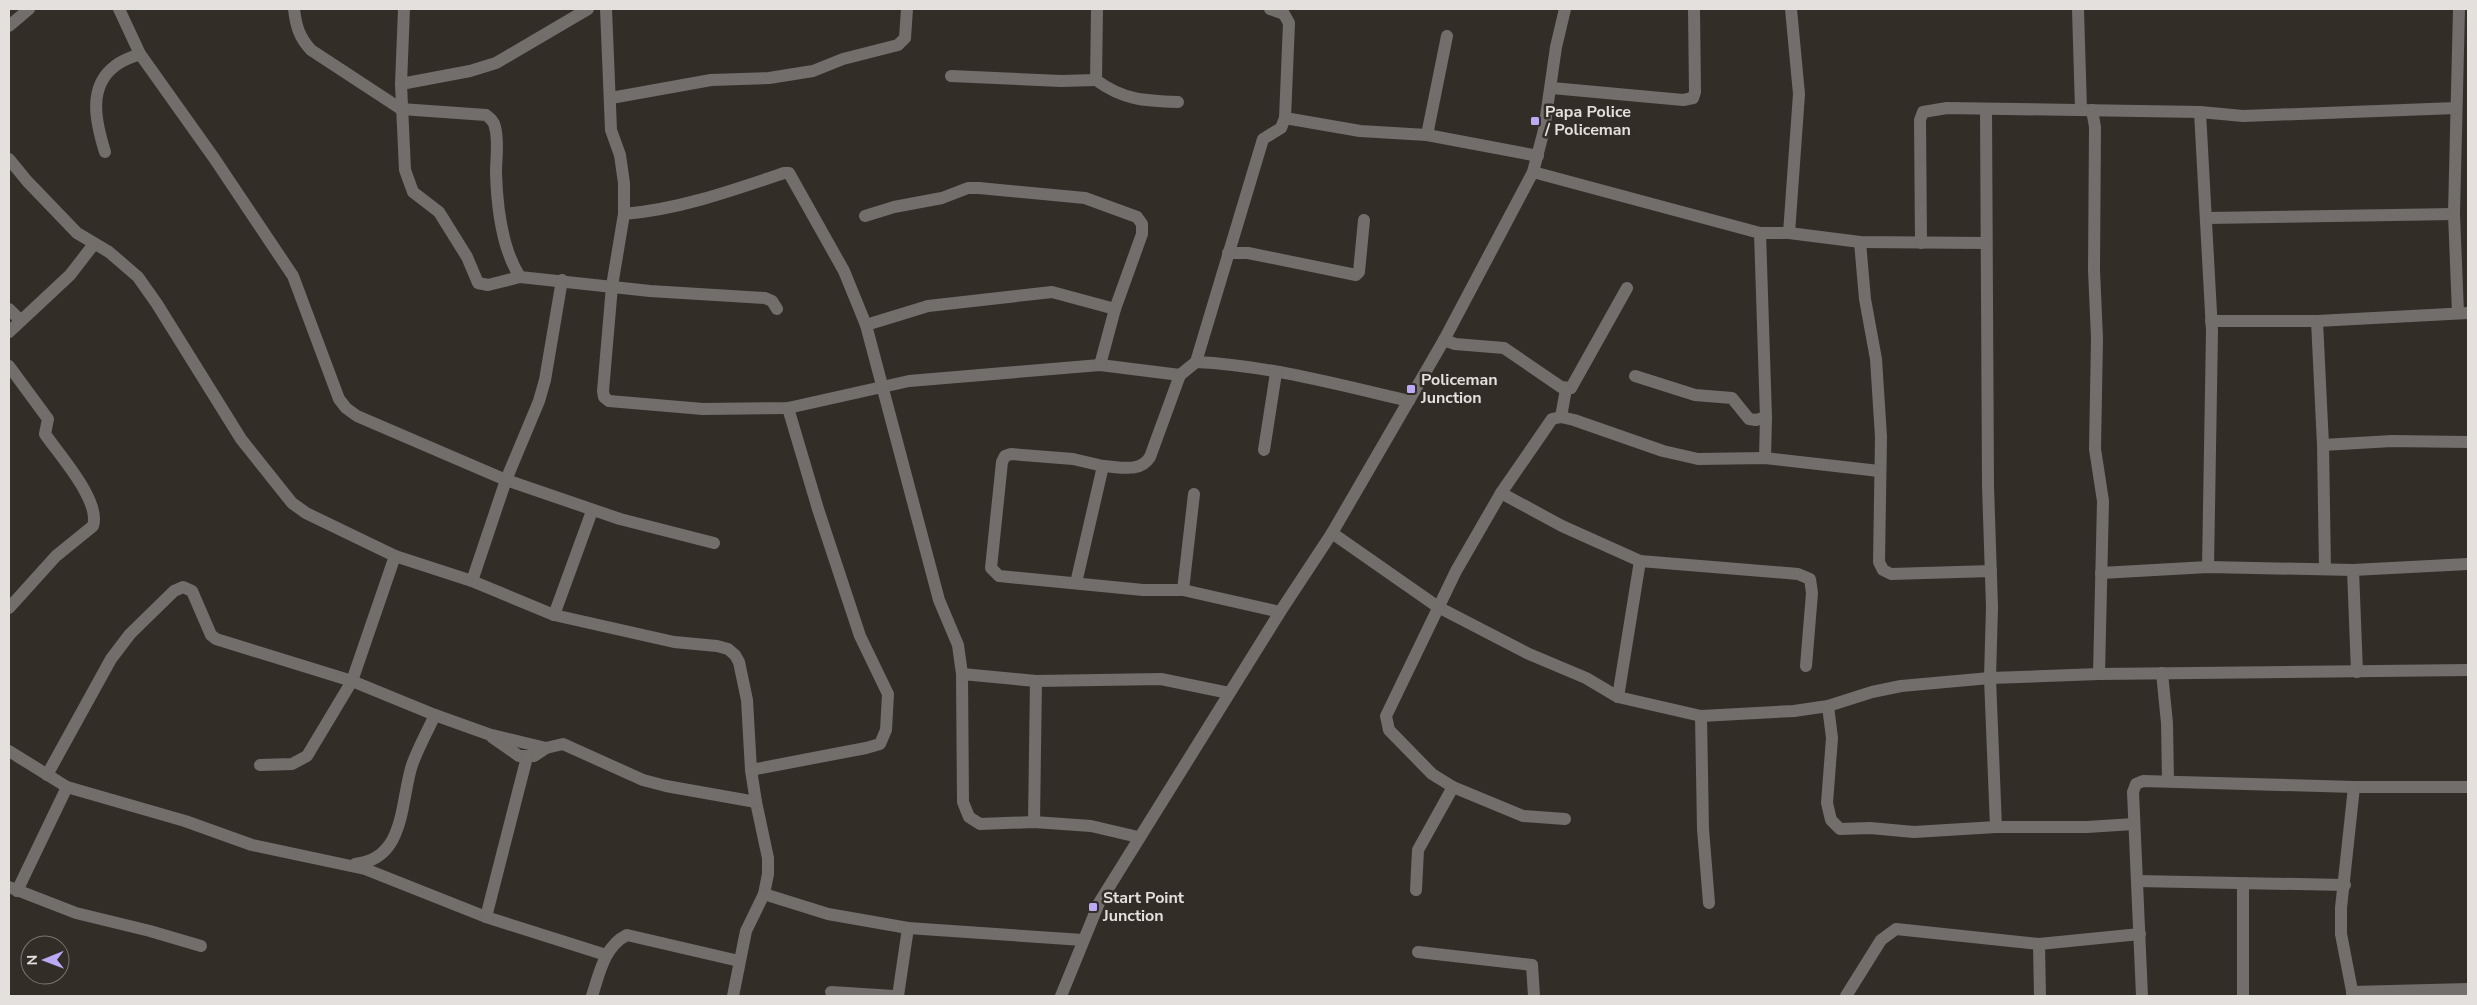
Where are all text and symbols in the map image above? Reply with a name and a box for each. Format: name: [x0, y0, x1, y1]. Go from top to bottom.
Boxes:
place label: Papa Police / Policeman: [1544, 101, 1631, 141]
marker: Papa Police / Policeman: [1529, 115, 1541, 127]
place label: Policeman Junction: [1420, 369, 1498, 409]
marker: Policeman Junction: [1405, 383, 1417, 395]
place label: Start Point Junction: [1102, 887, 1185, 927]
marker: Start Point Junction: [1087, 901, 1099, 913]
north arrow: [20, 935, 70, 985]
text: N: [23, 955, 42, 966]

